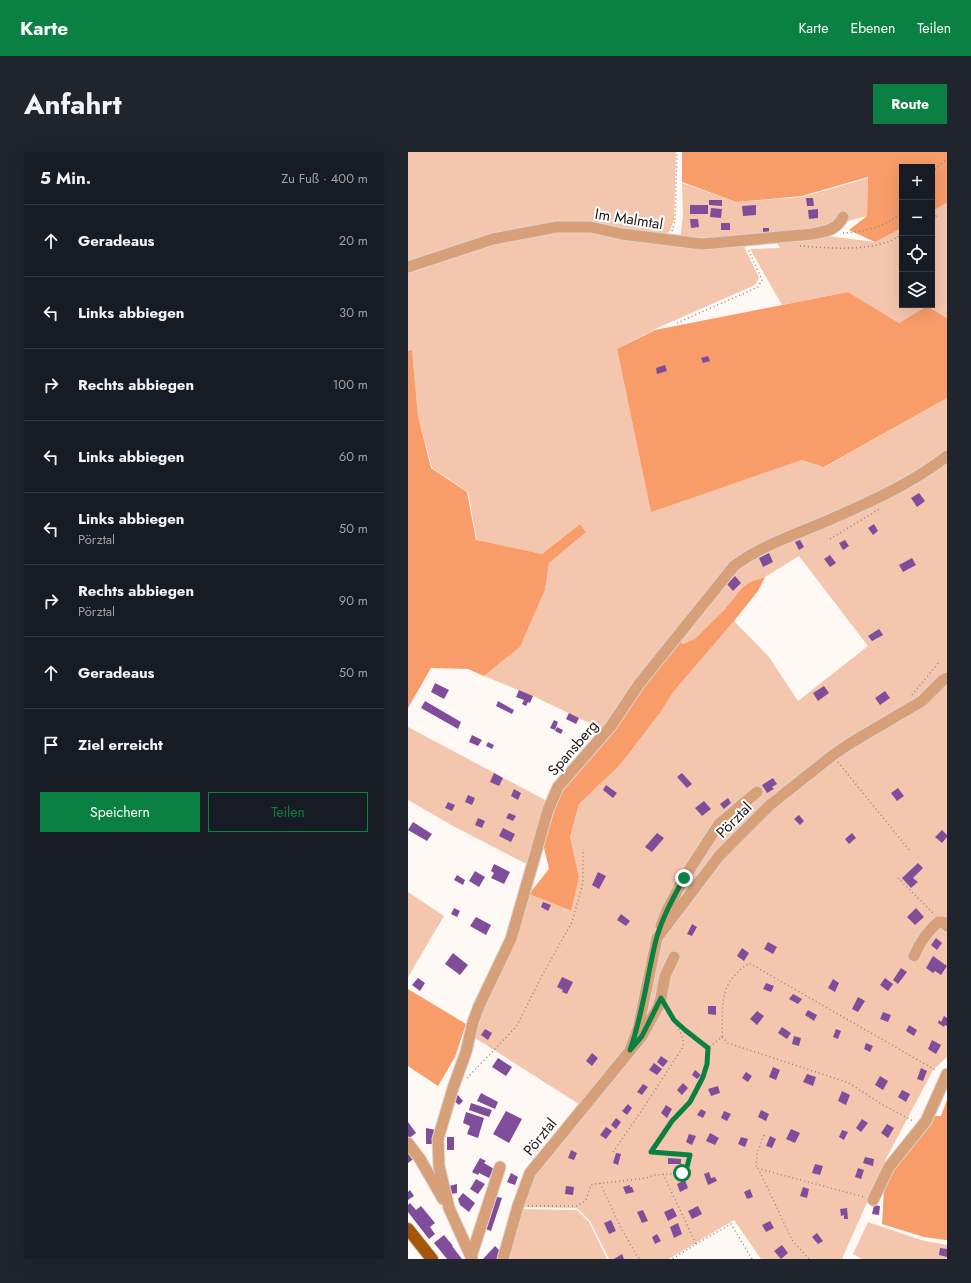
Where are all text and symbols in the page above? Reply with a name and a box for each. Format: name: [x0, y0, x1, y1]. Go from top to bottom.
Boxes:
text: Karte: [20, 15, 68, 42]
text: Karte: [798, 18, 828, 38]
text: Ebenen: [850, 18, 895, 38]
text: Teilen: [917, 18, 951, 38]
text: Anfahrt: [24, 84, 122, 125]
button: Route: [873, 84, 947, 124]
map controls: [899, 164, 935, 308]
button: +: [899, 164, 935, 200]
text: 5 Min.: [40, 166, 91, 190]
text: Zu Fuß · 400 m: [281, 169, 368, 188]
button: −: [899, 200, 935, 236]
street label: Im Malmtal: [593, 203, 665, 235]
icon: ahead: [40, 230, 62, 252]
text: Geradeaus: [78, 230, 154, 252]
text: 20 m: [339, 231, 368, 250]
button: locate: [899, 236, 935, 272]
button: layers: [899, 272, 935, 308]
icon: left: [40, 302, 62, 324]
text: Links abbiegen: [78, 302, 184, 324]
text: 30 m: [339, 303, 368, 322]
icon: right: [40, 374, 62, 396]
text: Rechts abbiegen: [78, 374, 194, 396]
text: 100 m: [333, 375, 368, 394]
icon: left: [40, 446, 62, 468]
text: Links abbiegen: [78, 446, 184, 468]
text: 60 m: [339, 447, 368, 466]
text: Links abbiegen: [78, 508, 184, 530]
icon: left: [40, 518, 62, 540]
text: 50 m: [339, 519, 368, 538]
text: Pörztal: [78, 530, 115, 549]
text: Rechts abbiegen: [78, 580, 194, 602]
icon: right: [40, 590, 62, 612]
text: 90 m: [339, 591, 368, 610]
text: Pörztal: [78, 602, 115, 621]
icon: ahead: [40, 662, 62, 684]
text: Geradeaus: [78, 662, 154, 684]
text: 50 m: [339, 663, 368, 682]
street label: Spansberg: [543, 715, 603, 781]
icon: arrive: [40, 734, 62, 756]
text: Ziel erreicht: [78, 734, 163, 756]
button: Speichern: [40, 792, 200, 832]
button: Teilen: [208, 792, 368, 832]
street label: Pörztal: [711, 797, 757, 843]
route end: [675, 869, 693, 887]
street label: Pörztal: [518, 1113, 562, 1161]
route start: [673, 1164, 691, 1182]

